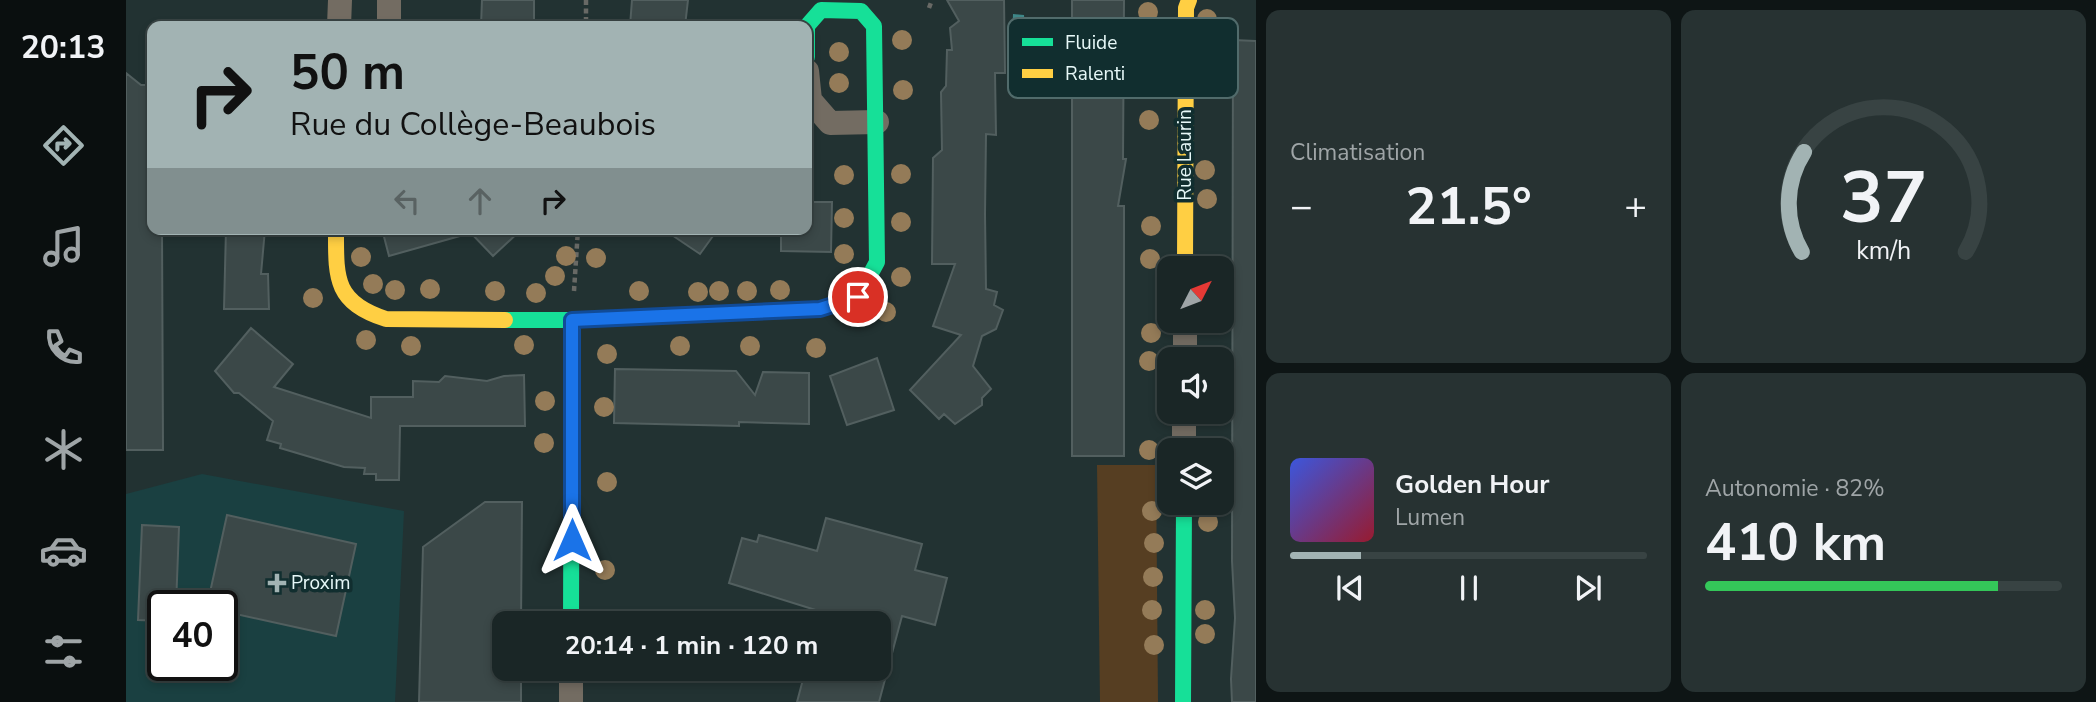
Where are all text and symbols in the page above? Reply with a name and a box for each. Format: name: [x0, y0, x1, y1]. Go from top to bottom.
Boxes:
legend: [1008, 18, 1238, 98]
text: 20:13: [21, 26, 105, 69]
text: Fluide: [1065, 30, 1117, 56]
text: 50 m: [290, 39, 405, 106]
icon: right: [175, 49, 266, 140]
text: Ralenti: [1065, 61, 1125, 87]
text: Rue du Collège-Beaubois: [290, 103, 656, 146]
street label: Rue Laurin: [1172, 109, 1198, 201]
icon: directions: [39, 121, 88, 170]
text: Climatisation: [1290, 137, 1425, 168]
text: 37: [1840, 149, 1927, 249]
text: 21.5°: [1405, 171, 1532, 242]
text: −: [1290, 181, 1313, 232]
text: +: [1624, 181, 1647, 232]
icon: left: [388, 182, 426, 220]
icon: ahead: [461, 182, 499, 220]
icon: right: [534, 182, 572, 220]
icon: music: [39, 222, 88, 271]
text: km/h: [1856, 234, 1911, 268]
north arrow: [1157, 256, 1234, 332]
map controls: [1157, 256, 1234, 515]
pin: [828, 267, 888, 327]
icon: arrive: [839, 278, 877, 316]
icon: phone: [39, 323, 88, 372]
button: sound: [1157, 347, 1234, 424]
icon: climate: [39, 425, 88, 474]
button: layers: [1157, 438, 1234, 515]
text: Golden Hour: [1395, 467, 1550, 502]
text: Autonomie · 82%: [1705, 473, 1885, 504]
text: Lumen: [1395, 502, 1465, 533]
position arrow: [535, 503, 609, 577]
text: 410 km: [1705, 507, 1886, 578]
icon: car: [39, 526, 88, 575]
icon: previous: [1331, 569, 1369, 607]
icon: pause: [1450, 569, 1488, 607]
icon: next: [1569, 569, 1607, 607]
place label: Proxim: [291, 570, 351, 596]
marker: Proxim: [269, 575, 285, 591]
speed limit sign: 40: [147, 590, 238, 681]
icon: filters: [39, 627, 88, 676]
text: 20:14 · 1 min · 120 m: [565, 628, 818, 663]

